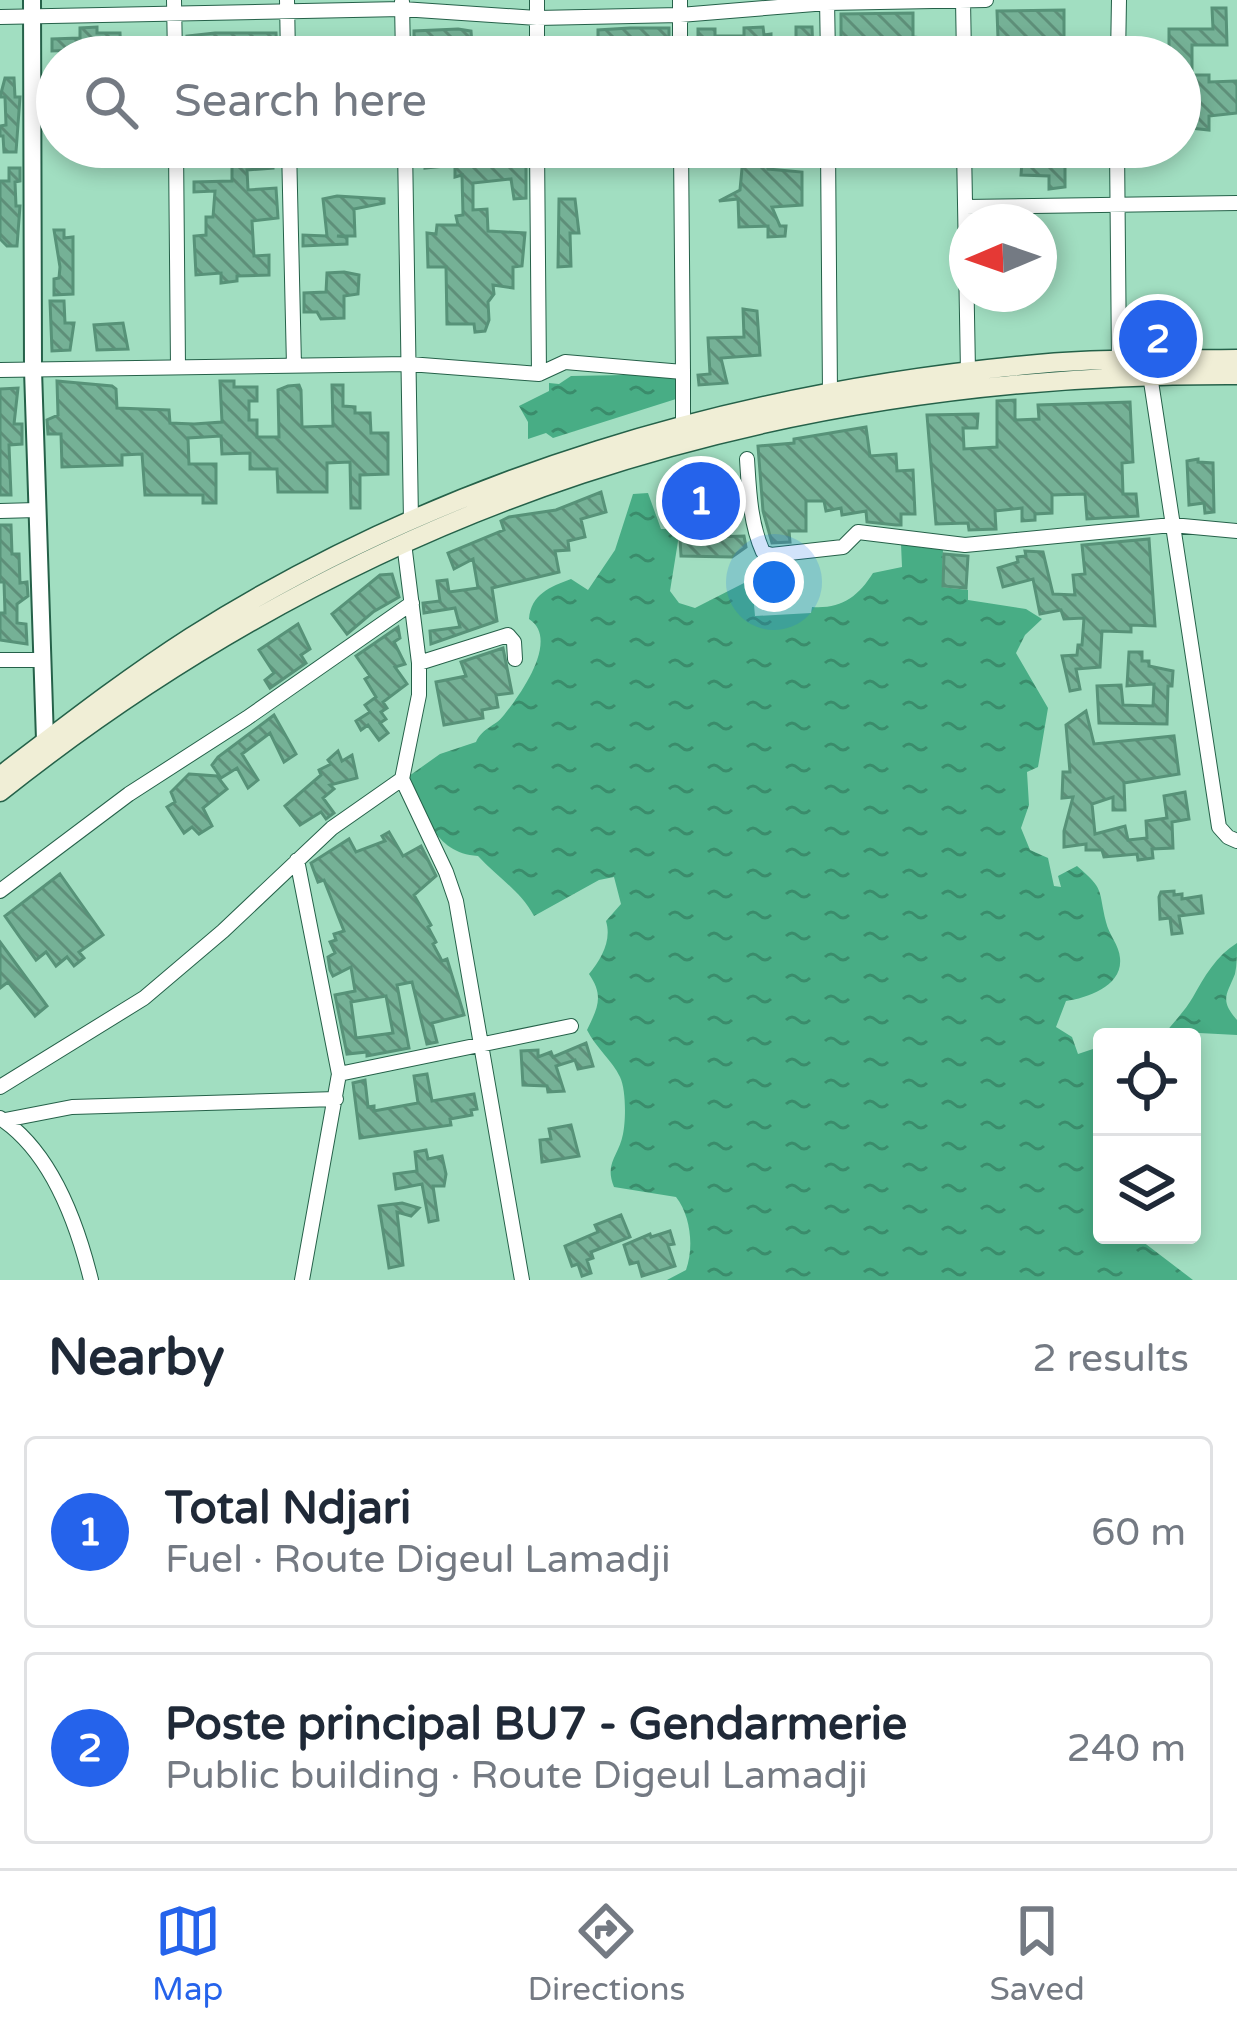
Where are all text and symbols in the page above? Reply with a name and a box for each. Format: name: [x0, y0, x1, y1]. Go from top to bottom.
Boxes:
search box: [36, 36, 1201, 168]
icon: search: [78, 69, 144, 135]
text: Search here: [174, 75, 427, 129]
north arrow: [949, 204, 1057, 312]
pin: 2: [1119, 294, 1197, 384]
pin: 1: [662, 456, 740, 546]
your location: [744, 552, 804, 612]
map controls: [1093, 1028, 1201, 1244]
button: locate: [1093, 1028, 1201, 1136]
button: layers: [1093, 1136, 1201, 1244]
text: Nearby: [48, 1327, 225, 1389]
text: 2 results: [1032, 1335, 1189, 1382]
text: Total Ndjari: [165, 1482, 411, 1536]
text: 1: [78, 1509, 102, 1556]
text: 60 m: [1091, 1509, 1186, 1556]
text: Fuel · Route Digeul Lamadji: [165, 1536, 671, 1583]
text: Poste principal BU7 - Gendarmerie: [165, 1698, 907, 1752]
text: 2: [78, 1725, 102, 1772]
text: 240 m: [1067, 1725, 1186, 1772]
text: Public building · Route Digeul Lamadji: [165, 1752, 868, 1799]
tab: Map: [152, 1898, 223, 2009]
tab: Directions: [527, 1898, 685, 2009]
tab: Saved: [990, 1898, 1085, 2009]

